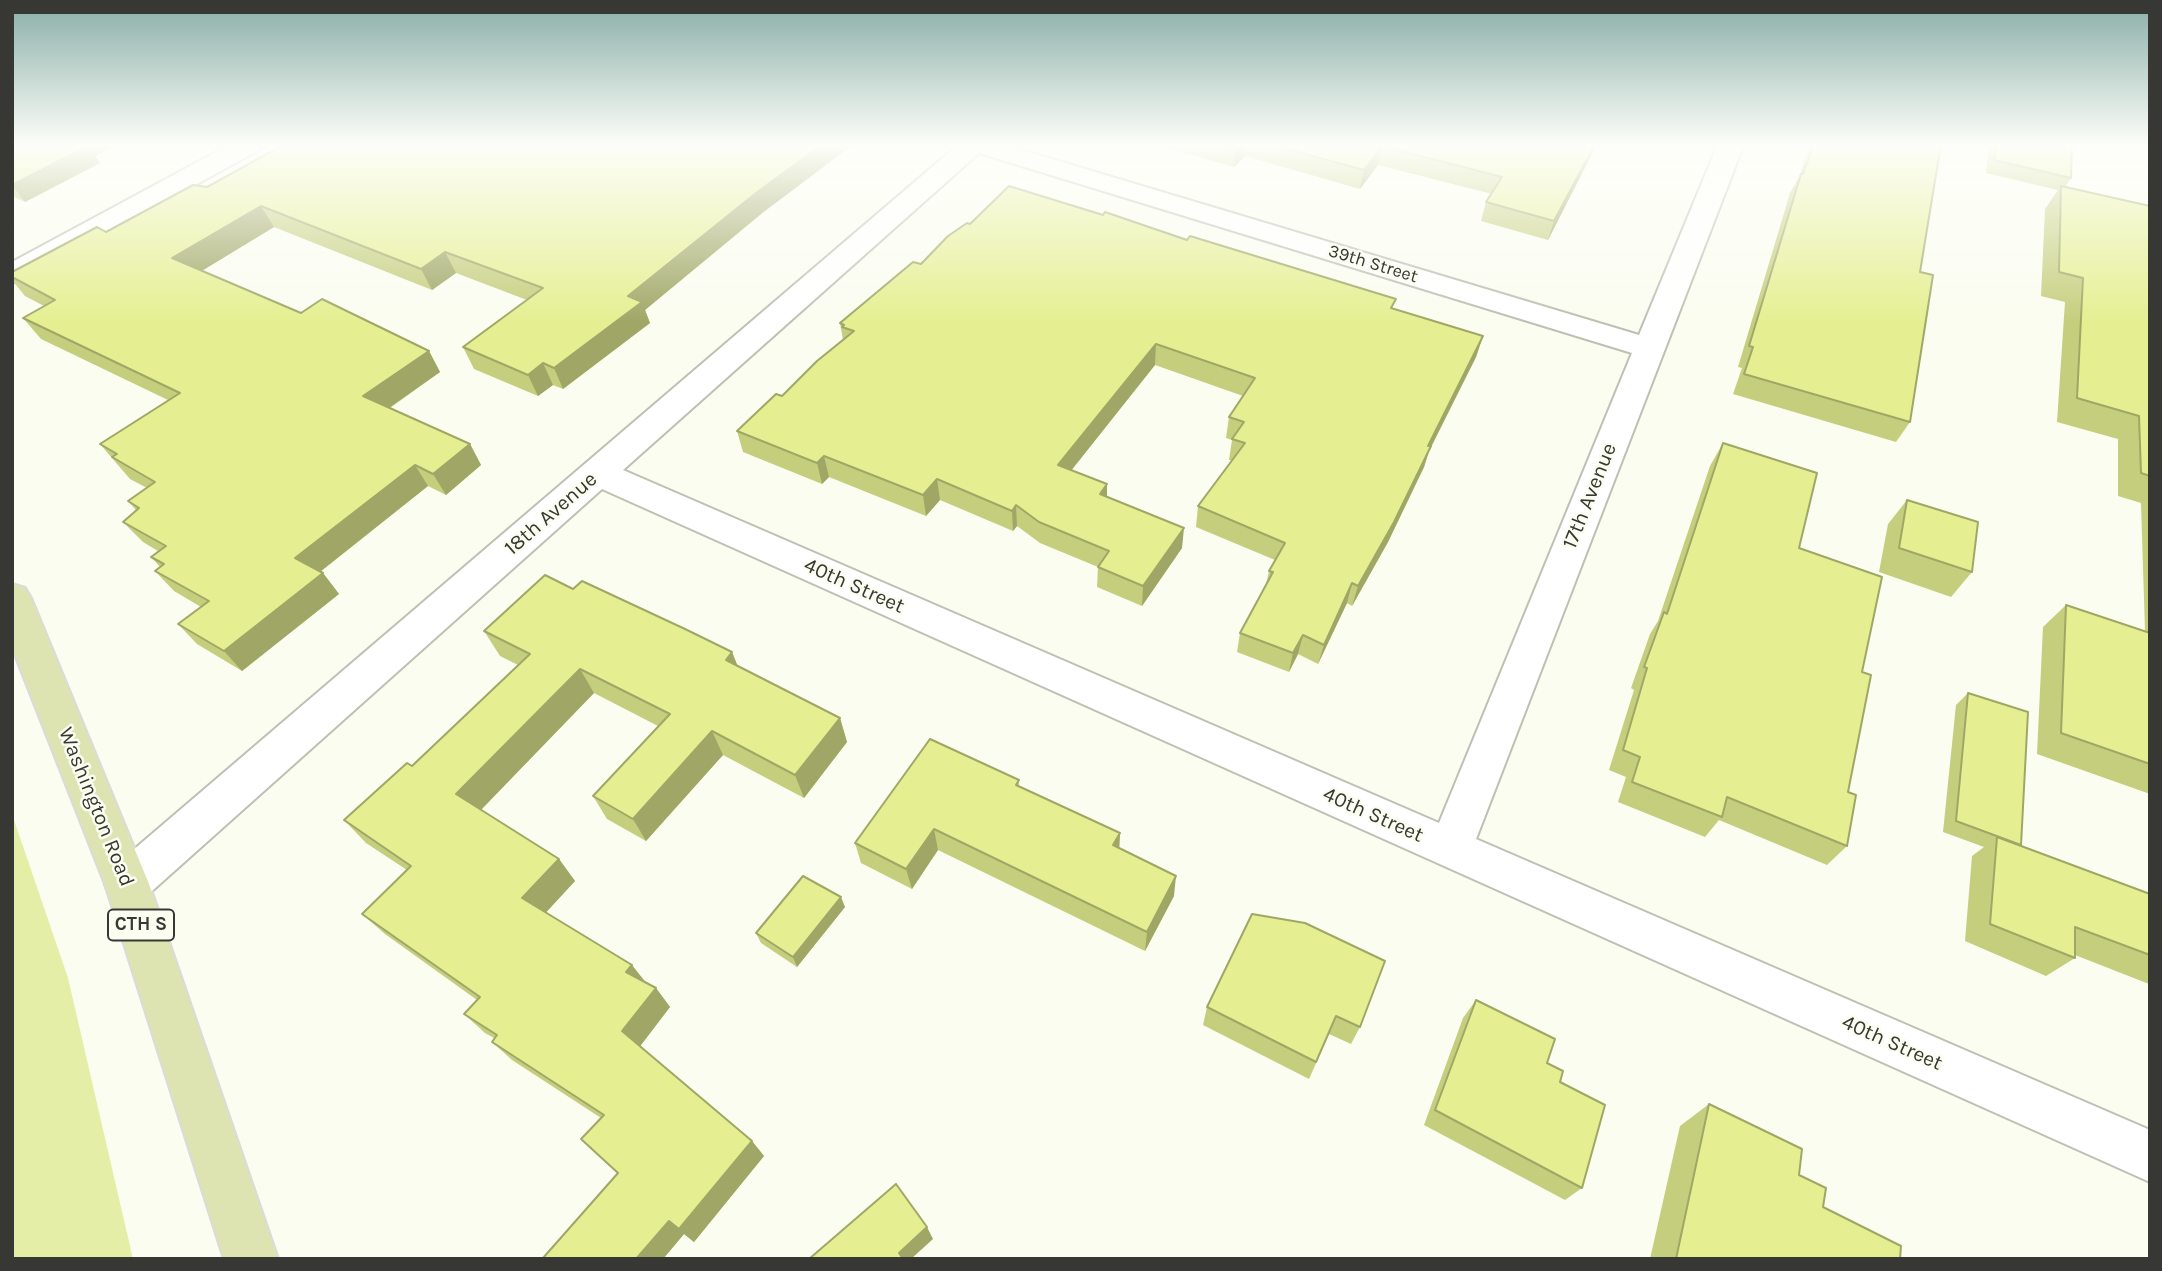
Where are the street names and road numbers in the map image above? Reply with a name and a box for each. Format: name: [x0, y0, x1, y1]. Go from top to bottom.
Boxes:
street label: 39th Street: [1326, 240, 1420, 288]
street label: 17th Avenue: [1557, 440, 1623, 552]
street label: 18th Avenue: [500, 467, 602, 561]
street label: 40th Street: [800, 553, 908, 619]
street label: Washington Road: [53, 724, 139, 890]
street label: 40th Street: [1319, 782, 1427, 848]
road number: CTH S: [108, 909, 174, 940]
street label: 40th Street: [1838, 1010, 1946, 1076]

